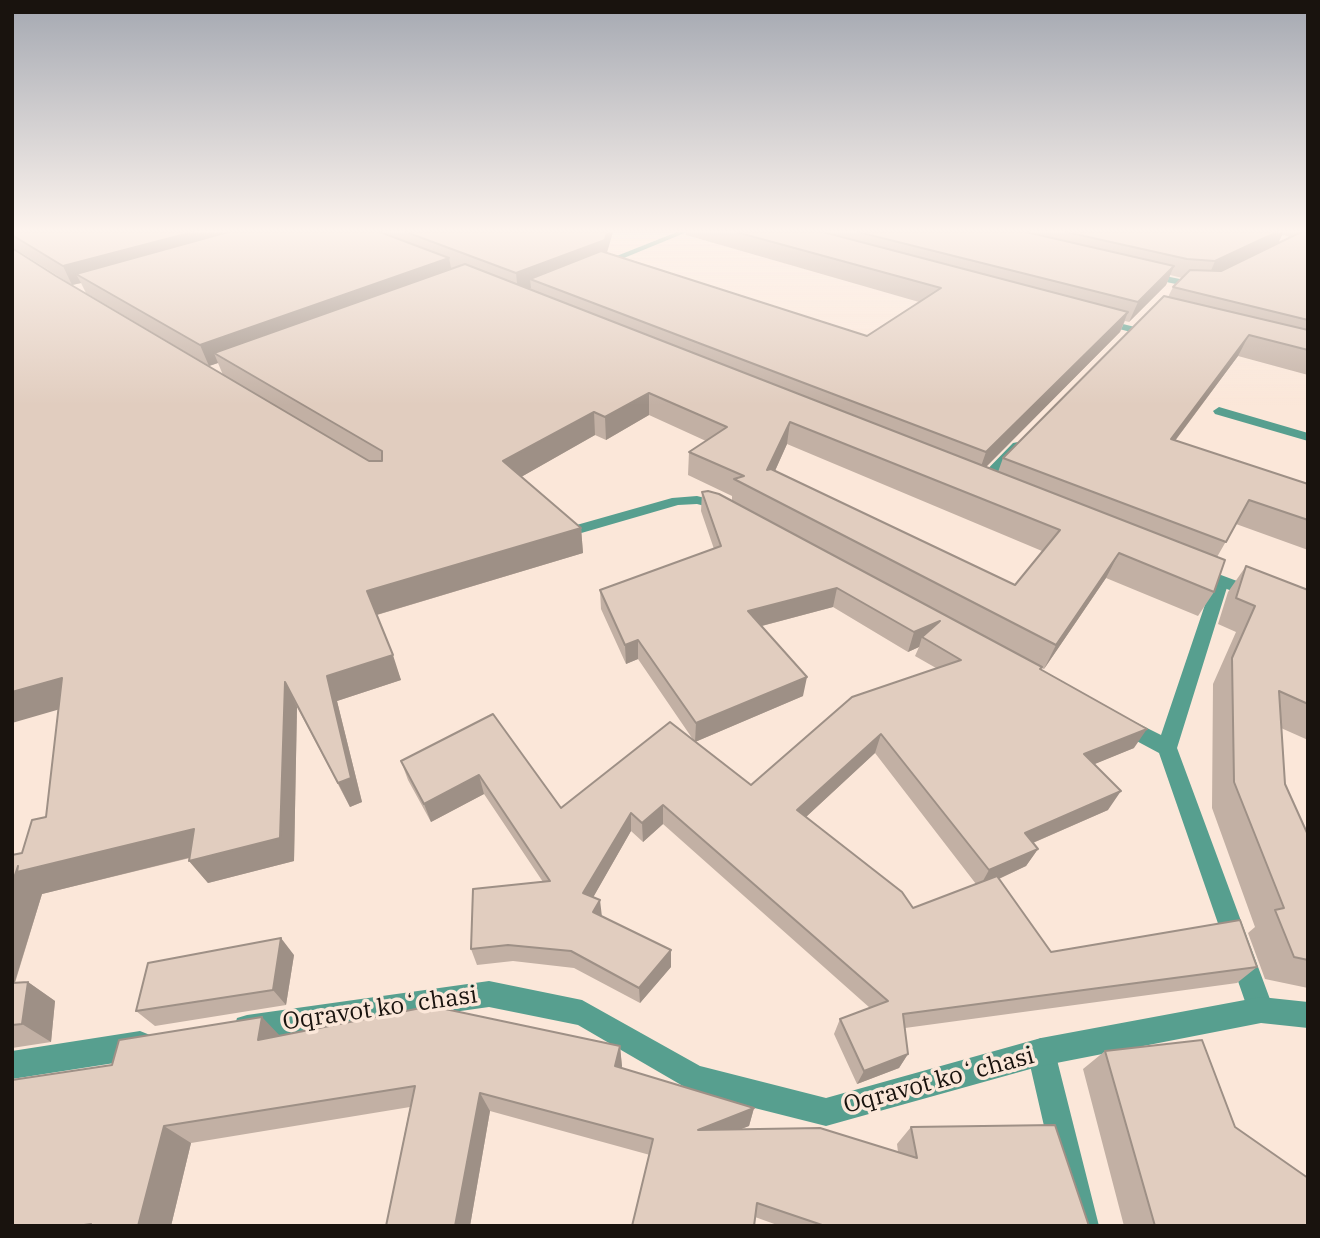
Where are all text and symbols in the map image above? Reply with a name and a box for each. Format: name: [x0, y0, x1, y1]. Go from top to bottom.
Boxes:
street label: Oqravot koʻchasi: [281, 981, 479, 1037]
street label: Oqravot koʻchasi: [840, 1042, 1038, 1120]

